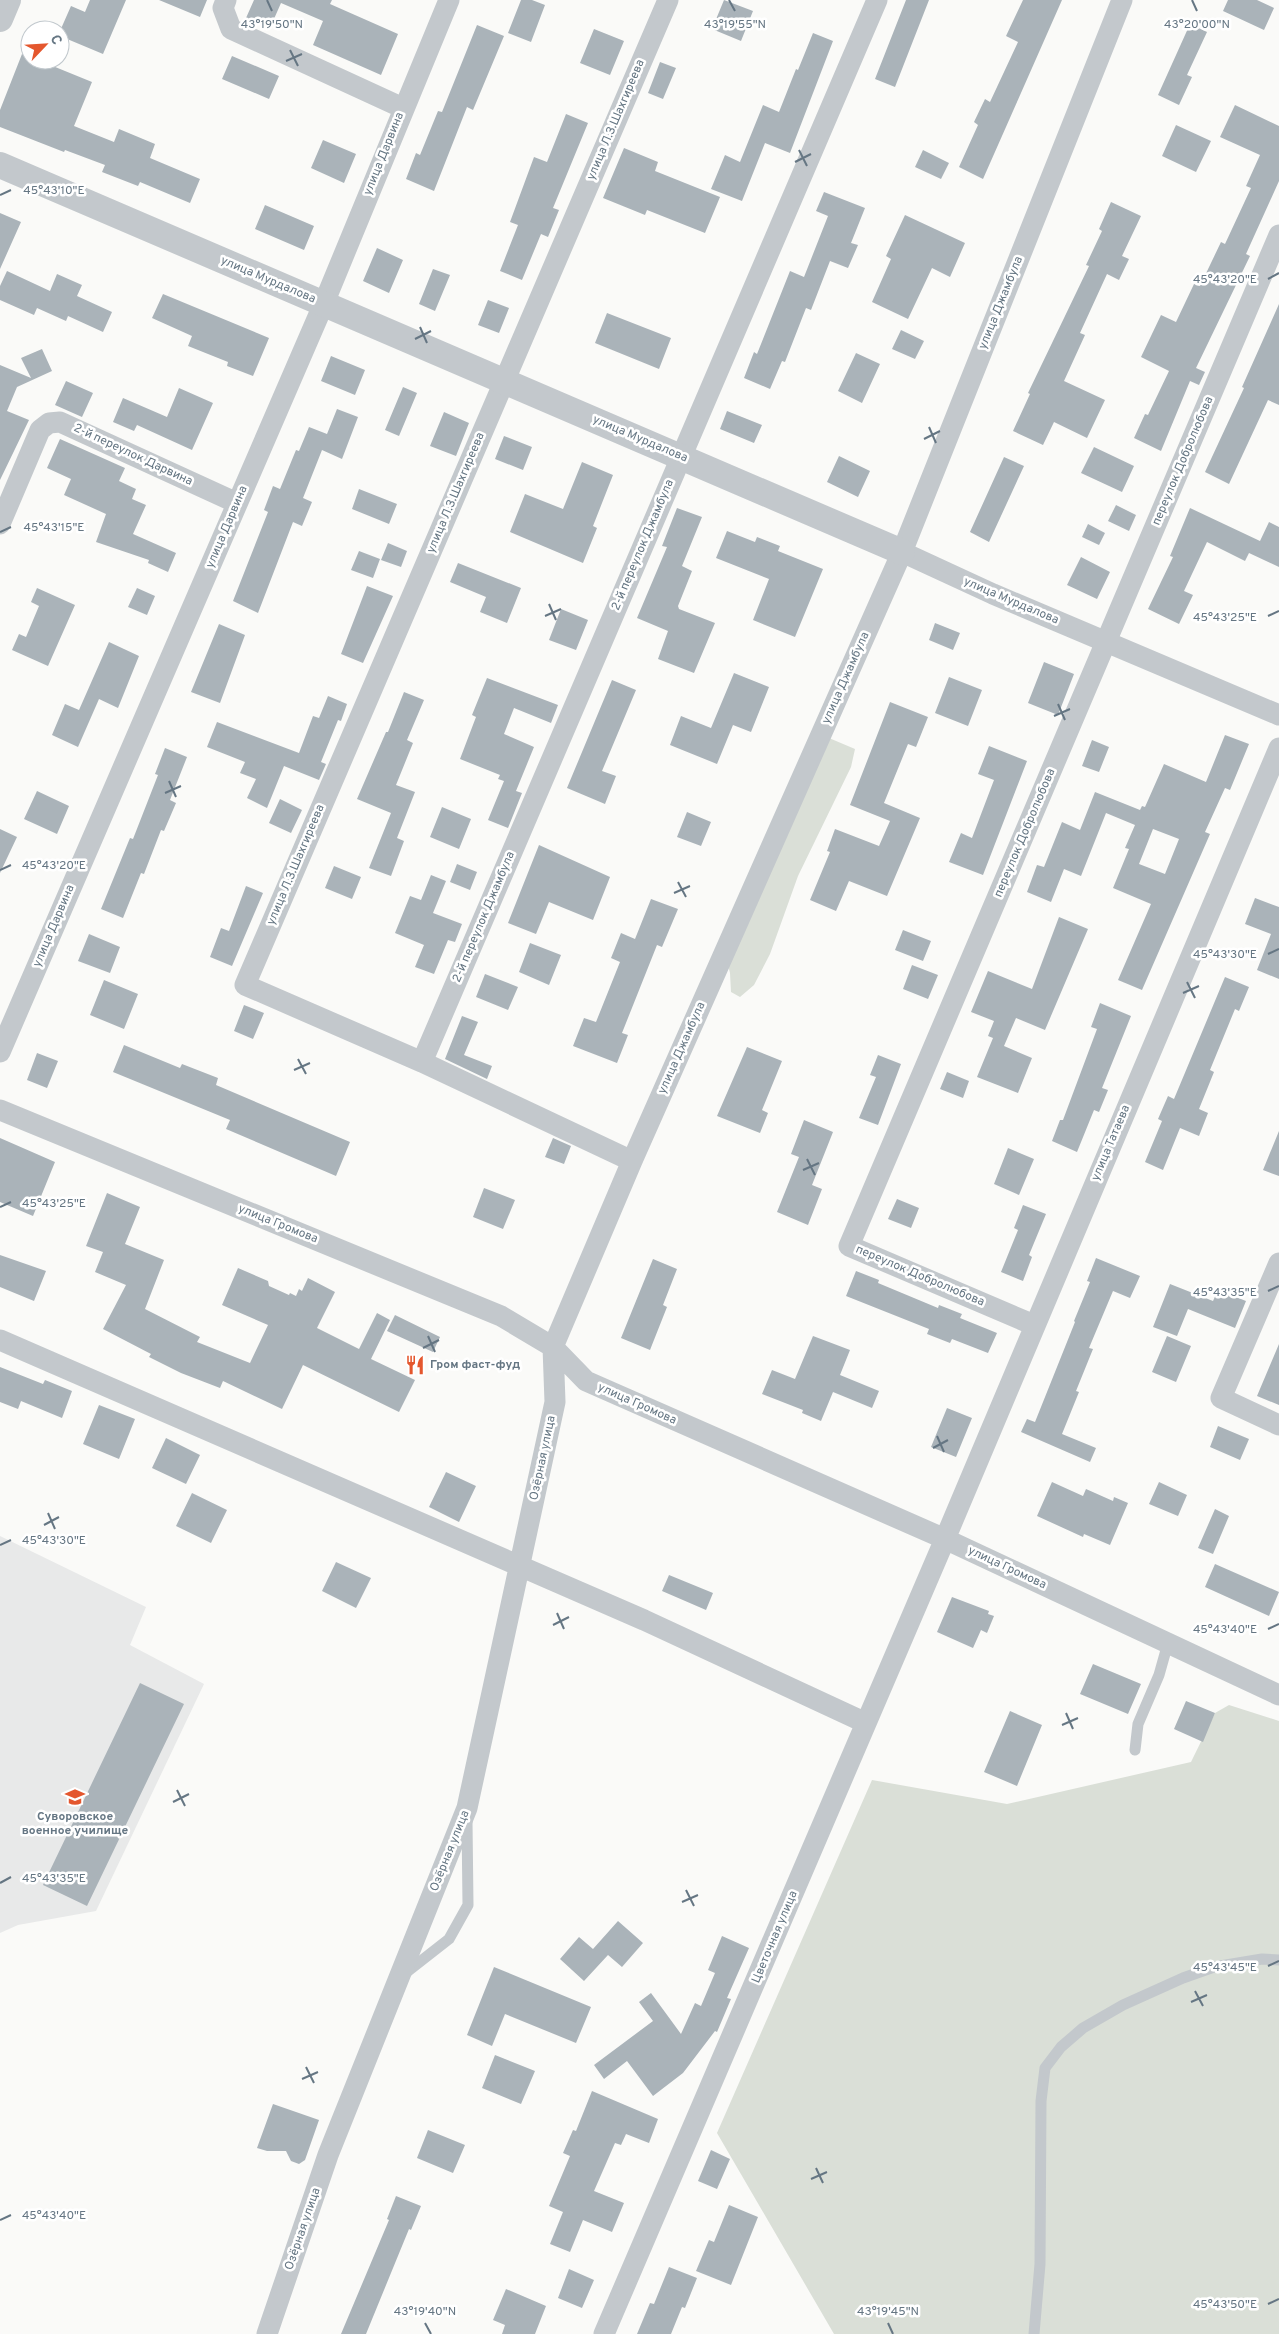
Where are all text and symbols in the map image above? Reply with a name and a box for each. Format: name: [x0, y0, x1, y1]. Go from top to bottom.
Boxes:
text: 43°19'50"N: [241, 17, 303, 33]
text: 43°19'55"N: [704, 17, 766, 33]
text: 43°20'00"N: [1164, 17, 1230, 33]
north arrow: [20, 20, 70, 70]
text: С: [46, 32, 65, 48]
street label: улица Л.З.Шахгиреева: [583, 57, 649, 183]
street label: улица Дарвина: [360, 110, 408, 198]
text: 45°43'10"E: [23, 183, 85, 199]
street label: улица Мурдалова: [218, 253, 318, 307]
street label: улица Джамбула: [975, 254, 1027, 352]
text: 45°43'20"E: [1193, 272, 1257, 288]
street label: переулок Добролюбова: [1149, 394, 1217, 528]
street label: улица Мурдалова: [590, 412, 690, 466]
street label: 2-й переулок Дарвина: [71, 420, 195, 490]
street label: улица Л.З.Шахгиреева: [423, 430, 489, 556]
street label: 2-й переулок Джамбула: [608, 477, 678, 613]
street label: улица Дарвина: [202, 483, 252, 571]
text: 45°43'15"E: [23, 520, 85, 536]
street label: улица Мурдалова: [961, 574, 1061, 628]
text: 45°43'25"E: [1193, 610, 1257, 626]
street label: улица Джамбула: [819, 629, 873, 727]
street label: переулок Добролюбова: [991, 766, 1059, 900]
street label: улица Л.З.Шахгиреева: [263, 802, 329, 928]
street label: 2-й переулок Джамбула: [449, 849, 519, 985]
text: 45°43'20"E: [22, 858, 86, 874]
street label: улица Дарвина: [29, 882, 79, 970]
text: 45°43'30"E: [1193, 947, 1257, 963]
street label: улица Джамбула: [655, 999, 709, 1097]
street label: улица Татаева: [1088, 1103, 1134, 1183]
text: 45°43'25"E: [22, 1196, 86, 1212]
street label: улица Громова: [236, 1201, 320, 1247]
street label: переулок Добролюбова: [853, 1242, 987, 1310]
text: 45°43'35"E: [1193, 1285, 1257, 1301]
restaurant icon: Гром фаст-фуд: [404, 1354, 426, 1376]
place label: Гром фаст-фуд: [430, 1357, 520, 1373]
street label: улица Громова: [595, 1379, 679, 1429]
street label: Озёрная улица: [526, 1414, 560, 1502]
text: 45°43'30"E: [22, 1533, 86, 1549]
street label: улица Громова: [965, 1543, 1049, 1593]
text: 45°43'40"E: [1193, 1622, 1257, 1638]
school or university icon: Суворовское военное училище: [64, 1786, 86, 1808]
street label: Озёрная улица: [426, 1808, 474, 1894]
place label: Суворовское военное училище: [22, 1809, 129, 1839]
text: 45°43'35"E: [22, 1871, 86, 1887]
street label: Цветочная улица: [748, 1888, 802, 1986]
text: 45°43'45"E: [1193, 1960, 1257, 1976]
street label: Озёрная улица: [281, 2186, 325, 2272]
text: 45°43'40"E: [22, 2208, 86, 2224]
text: 45°43'50"E: [1193, 2297, 1257, 2313]
text: 43°19'40"N: [394, 2304, 456, 2320]
text: 43°19'45"N: [857, 2304, 919, 2320]

